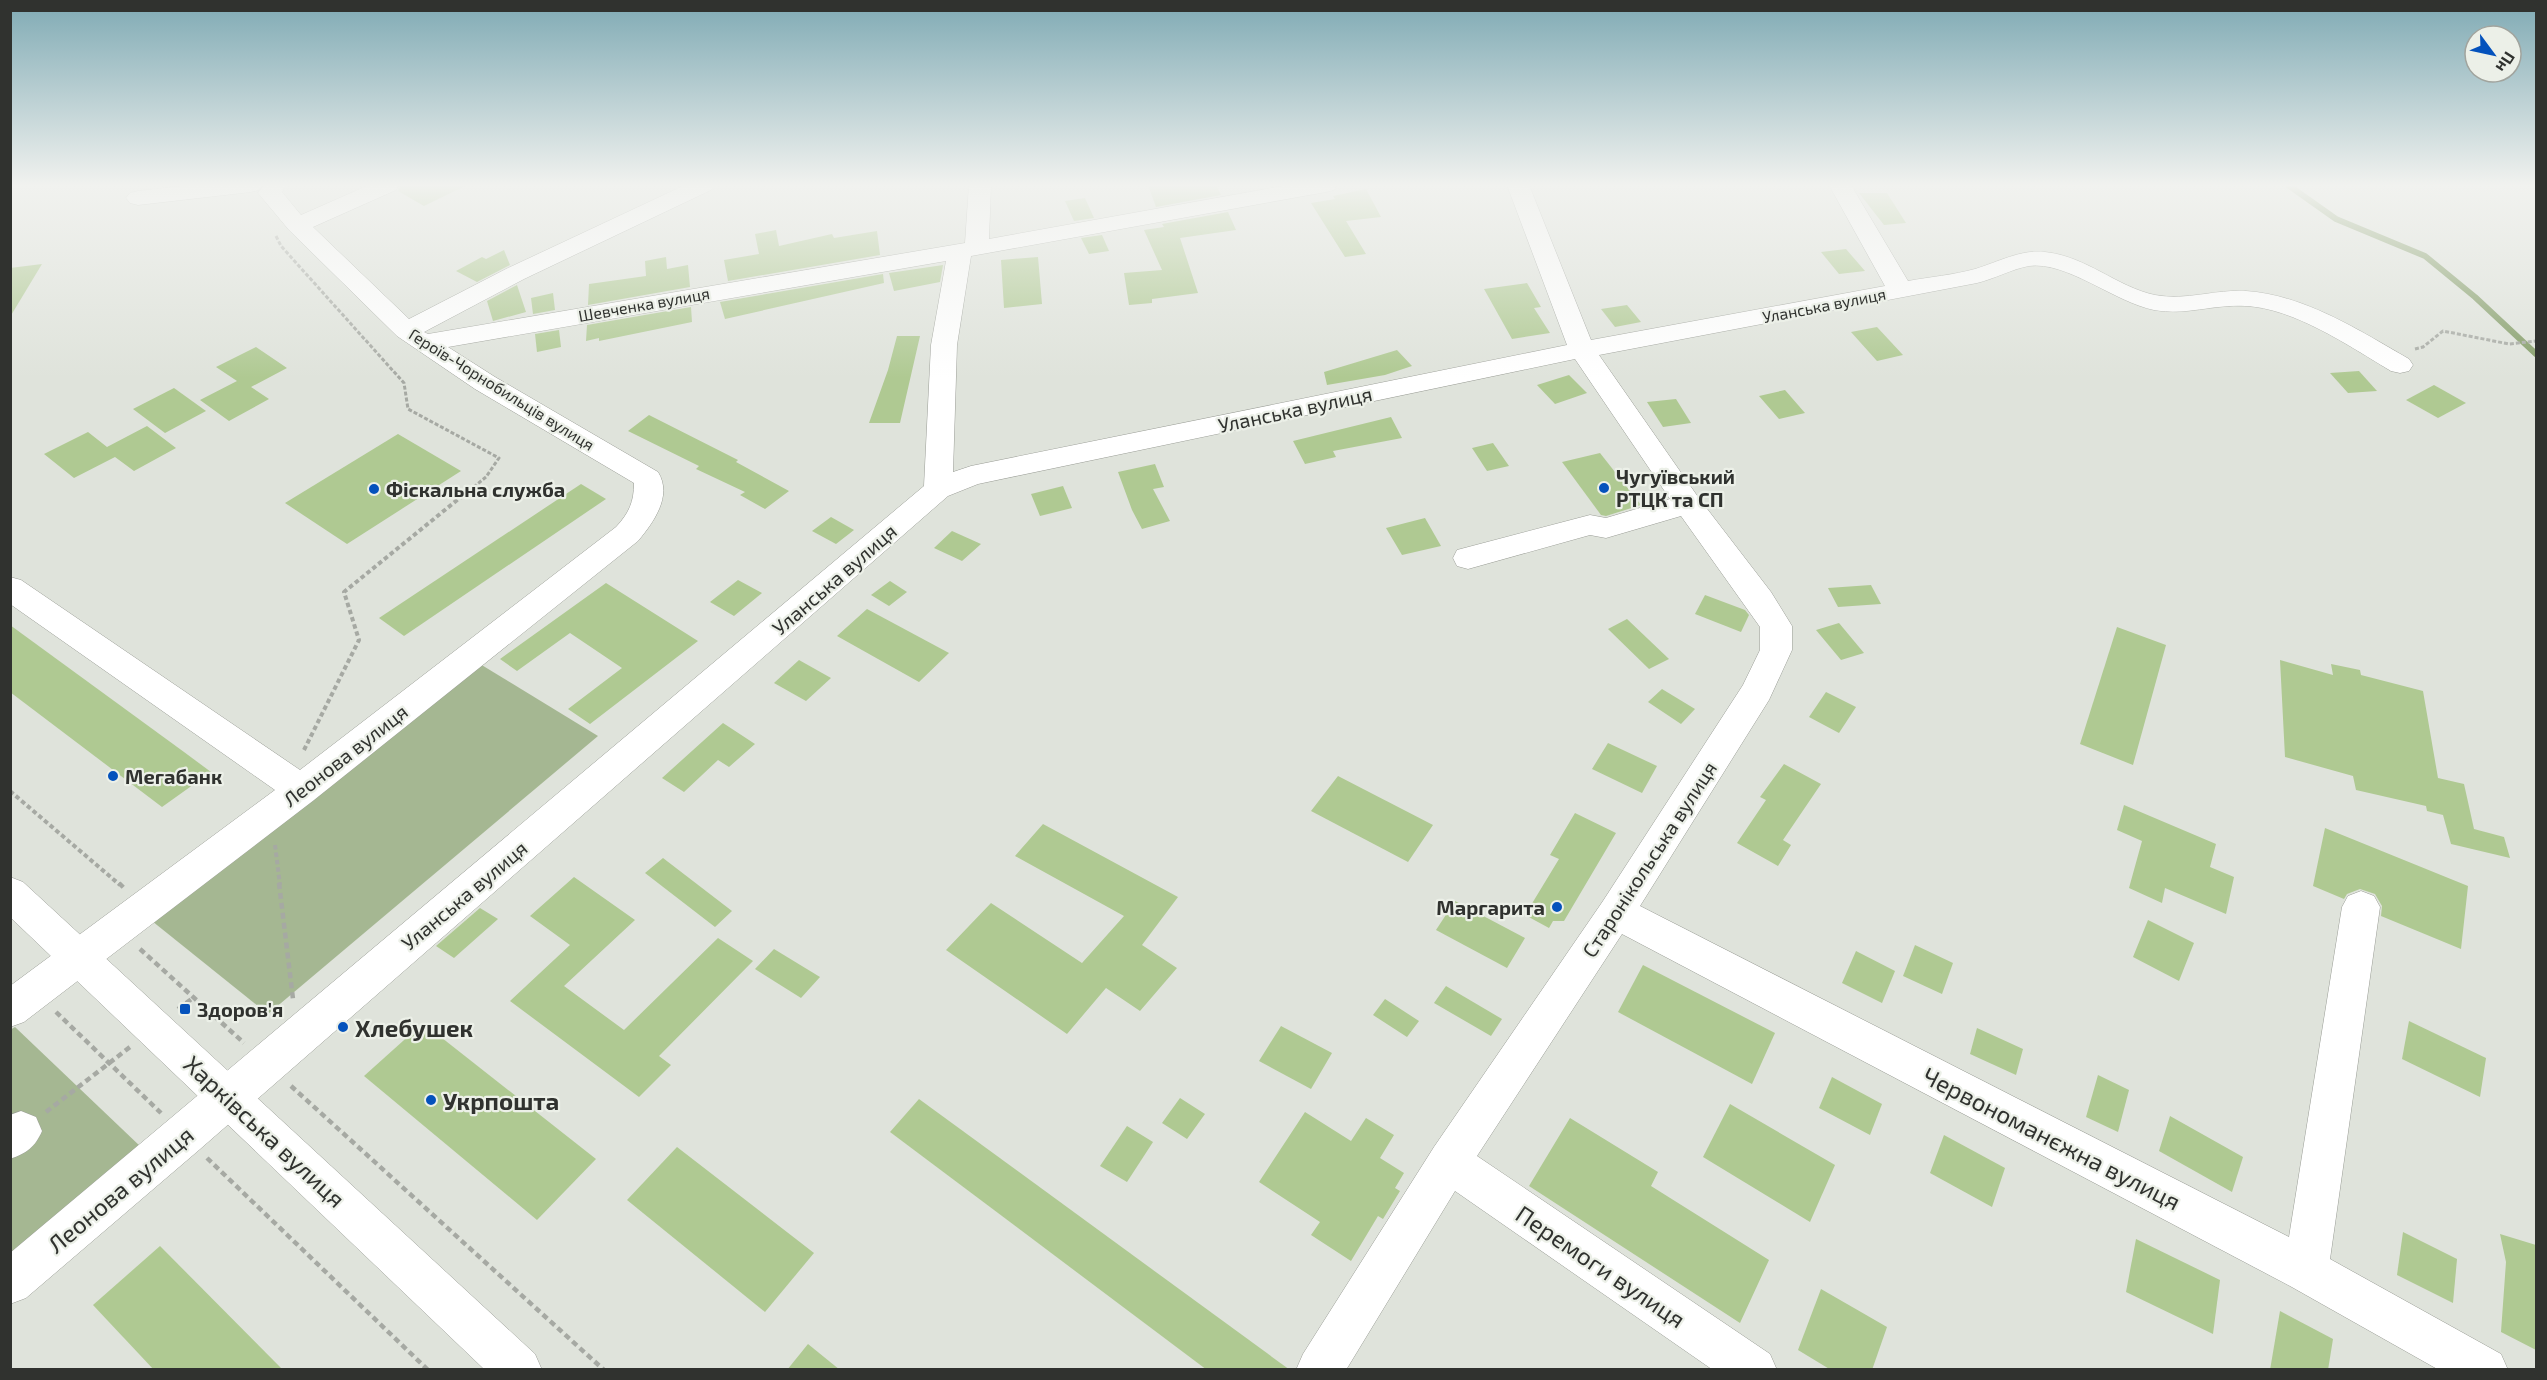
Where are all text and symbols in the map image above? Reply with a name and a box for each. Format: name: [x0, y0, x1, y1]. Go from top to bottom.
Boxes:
north arrow: [2463, 24, 2523, 84]
text: Пн: [2492, 49, 2520, 76]
street label: Шевченка вулиця: [577, 283, 711, 326]
street label: Уланська вулиця: [1761, 284, 1888, 327]
street label: Героїв-Чорнобильців вулиця: [405, 324, 598, 455]
street label: Уланська вулиця: [1216, 381, 1374, 438]
place label: Чугуївський РТЦК та СП: [1616, 464, 1735, 511]
place label: Фіскальна служба: [386, 477, 565, 501]
marker: Чугуївський РТЦК та СП: [1597, 481, 1611, 495]
marker: Фіскальна служба: [367, 482, 381, 496]
street label: Уланська вулиця: [767, 519, 902, 640]
street label: Леонова вулиця: [278, 699, 413, 812]
street label: Старонікольська вулиця: [1577, 757, 1722, 962]
place label: Мегабанк: [125, 764, 222, 788]
marker: Мегабанк: [106, 769, 120, 783]
street label: Уланська вулиця: [396, 835, 532, 955]
place label: Маргарита: [1436, 895, 1545, 919]
marker: Маргарита: [1550, 900, 1564, 914]
place label: Здоров'я: [197, 997, 283, 1021]
marker: Здоров'я: [178, 1002, 192, 1016]
place label: Хлебушек: [355, 1013, 474, 1042]
marker: Хлебушек: [336, 1020, 350, 1034]
street label: Харківська вулиця: [178, 1049, 352, 1214]
street label: Червономанєжна вулиця: [1918, 1060, 2186, 1217]
place label: Укрпошта: [443, 1086, 559, 1115]
marker: Укрпошта: [424, 1093, 438, 1107]
street label: Леонова вулиця: [41, 1119, 200, 1259]
street label: Перемоги вулиця: [1510, 1199, 1691, 1334]

